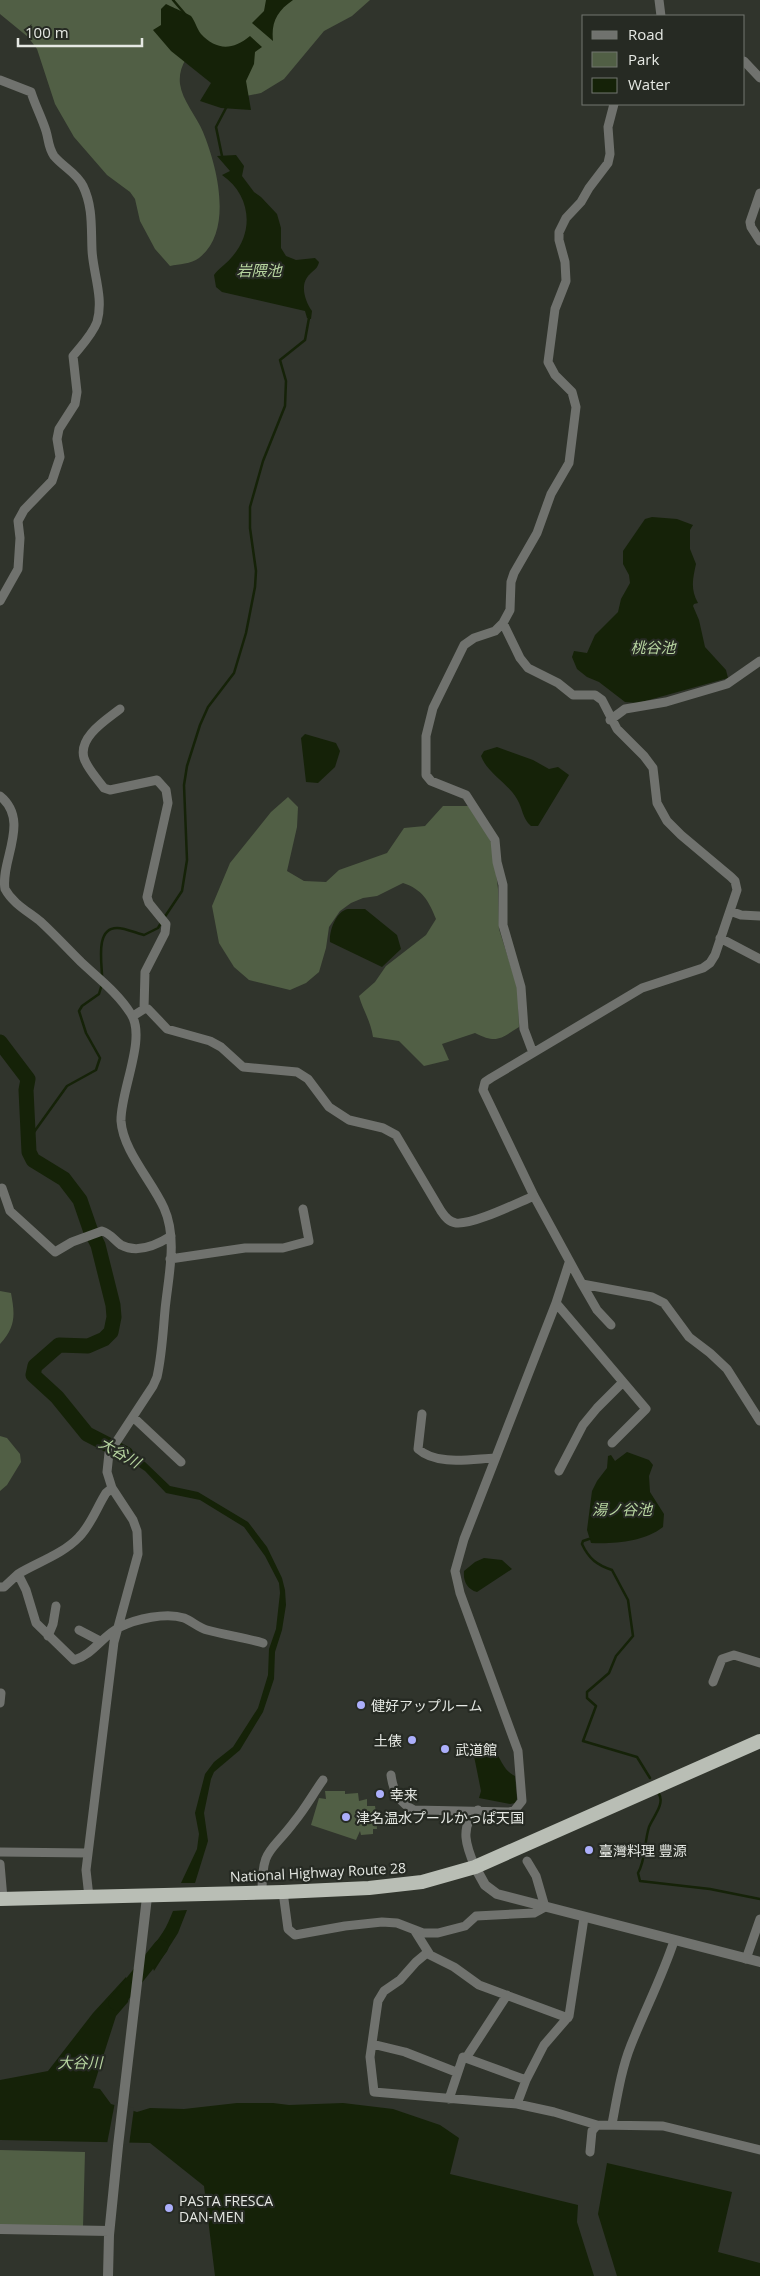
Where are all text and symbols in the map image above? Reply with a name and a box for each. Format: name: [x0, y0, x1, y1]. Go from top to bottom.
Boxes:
scale bar: [18, 15, 141, 47]
legend: [582, 15, 745, 105]
text: 100 m: [25, 22, 69, 42]
text: Road: [628, 24, 664, 44]
text: Park: [628, 49, 659, 69]
text: Water: [628, 74, 670, 94]
water label: 岩隈池: [236, 260, 283, 280]
water label: 桃谷池: [630, 637, 677, 657]
water label: 大谷川: [96, 1432, 146, 1473]
water label: 湯ノ谷池: [592, 1499, 654, 1519]
place label: 健好アップルーム: [371, 1696, 483, 1715]
marker: 健好アップルーム: [355, 1699, 367, 1711]
place label: 土俵: [374, 1731, 402, 1750]
marker: 土俵: [406, 1734, 418, 1746]
place label: 武道館: [455, 1740, 497, 1759]
marker: 武道館: [439, 1743, 451, 1755]
place label: 幸来: [390, 1785, 418, 1804]
marker: 幸来: [374, 1788, 386, 1800]
place label: 津名温水プールかっぱ天国: [356, 1808, 524, 1827]
marker: 津名温水プールかっぱ天国: [340, 1811, 352, 1823]
place label: 臺灣料理 豐源: [599, 1841, 687, 1860]
marker: 臺灣料理 豐源: [583, 1844, 595, 1856]
street label: National Highway Route 28: [229, 1858, 407, 1886]
water label: 大谷川: [57, 2052, 104, 2072]
place label: PASTA FRESCA DAN-MEN: [179, 2191, 273, 2226]
marker: PASTA FRESCA DAN-MEN: [163, 2202, 175, 2214]

